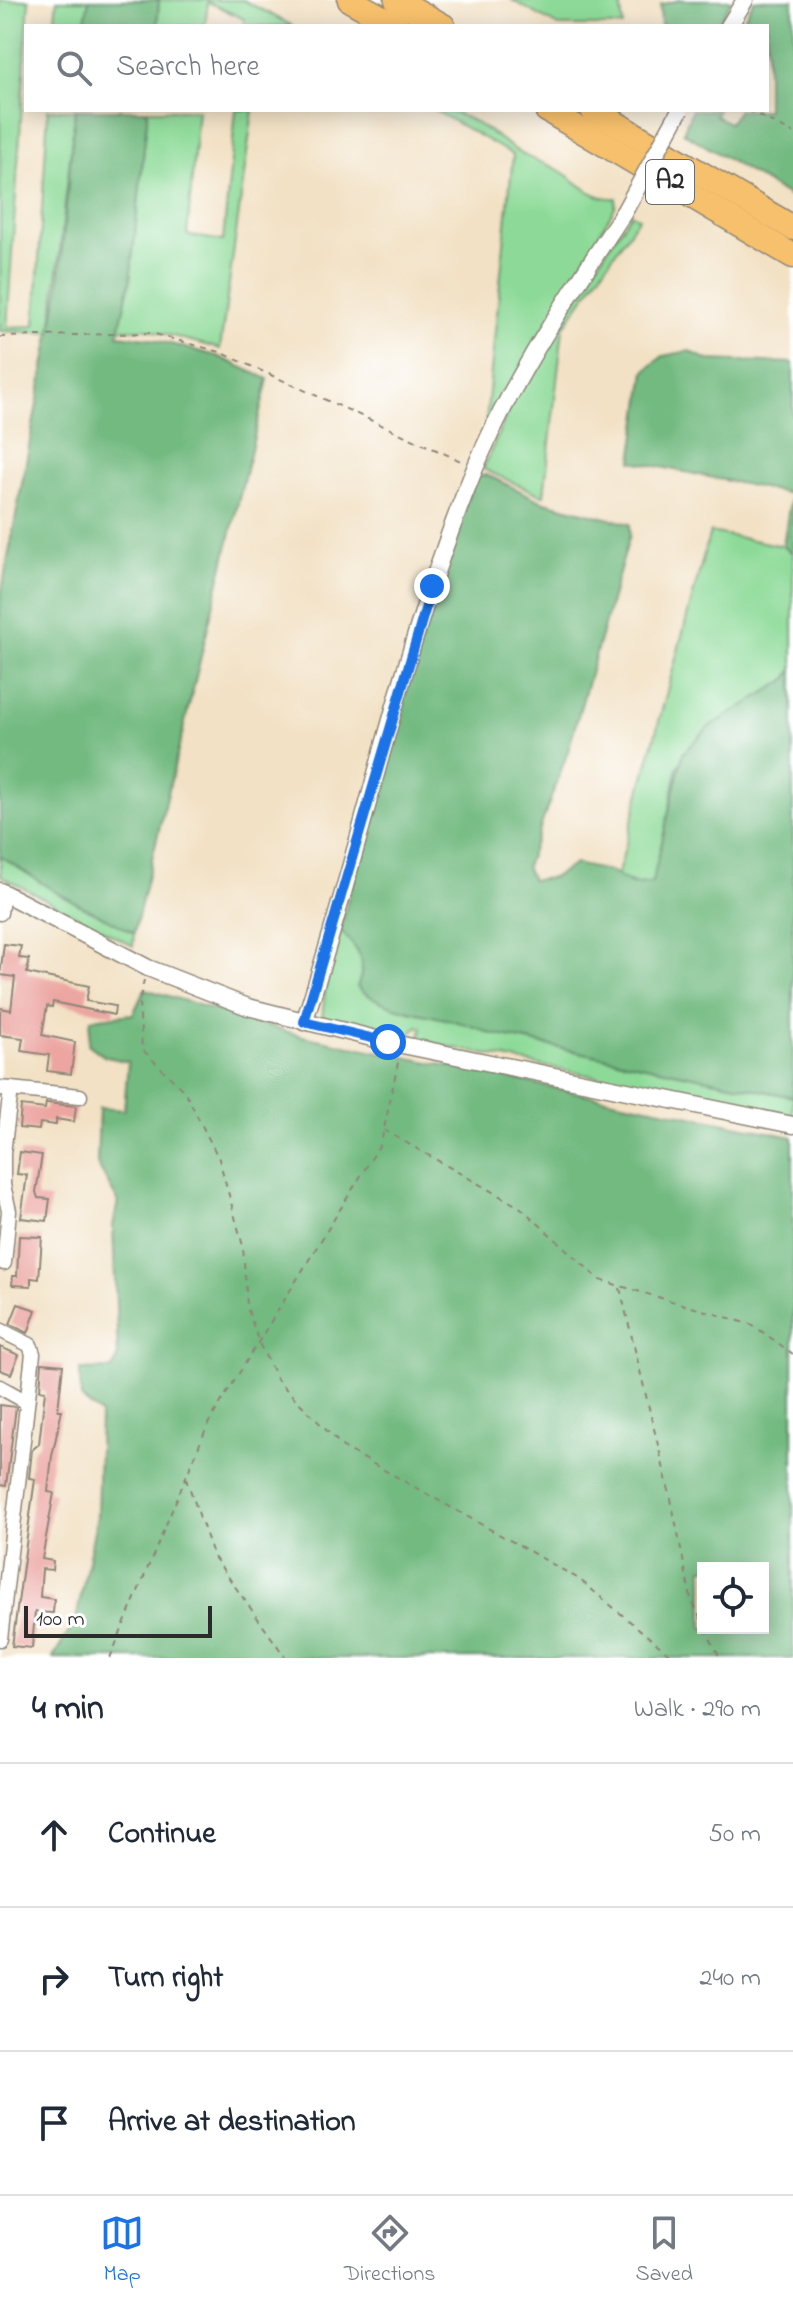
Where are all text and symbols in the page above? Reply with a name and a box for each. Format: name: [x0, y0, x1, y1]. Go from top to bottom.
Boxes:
search box: [24, 24, 769, 112]
icon: search: [52, 46, 96, 90]
text: Search here: [116, 46, 260, 90]
road number: A2: [646, 160, 694, 204]
route end: [414, 568, 450, 604]
route start: [370, 1024, 406, 1060]
map controls: [697, 1562, 769, 1634]
button: locate: [697, 1562, 769, 1634]
scale bar: [24, 1602, 212, 1638]
text: 100 m: [36, 1604, 85, 1636]
text: 4 min: [32, 1685, 104, 1735]
text: Walk · 290 m: [634, 1691, 761, 1729]
icon: ahead: [32, 1813, 76, 1857]
text: Continue: [108, 1813, 216, 1857]
text: 50 m: [708, 1816, 761, 1854]
icon: right: [32, 1957, 76, 2001]
text: Turn right: [108, 1957, 223, 2001]
text: 240 m: [699, 1960, 761, 1998]
icon: arrive: [32, 2101, 76, 2145]
text: Arrive at destination: [108, 2101, 356, 2145]
tab: Map: [100, 2211, 144, 2291]
tab: Directions: [344, 2211, 435, 2291]
tab: Saved: [636, 2211, 693, 2291]

